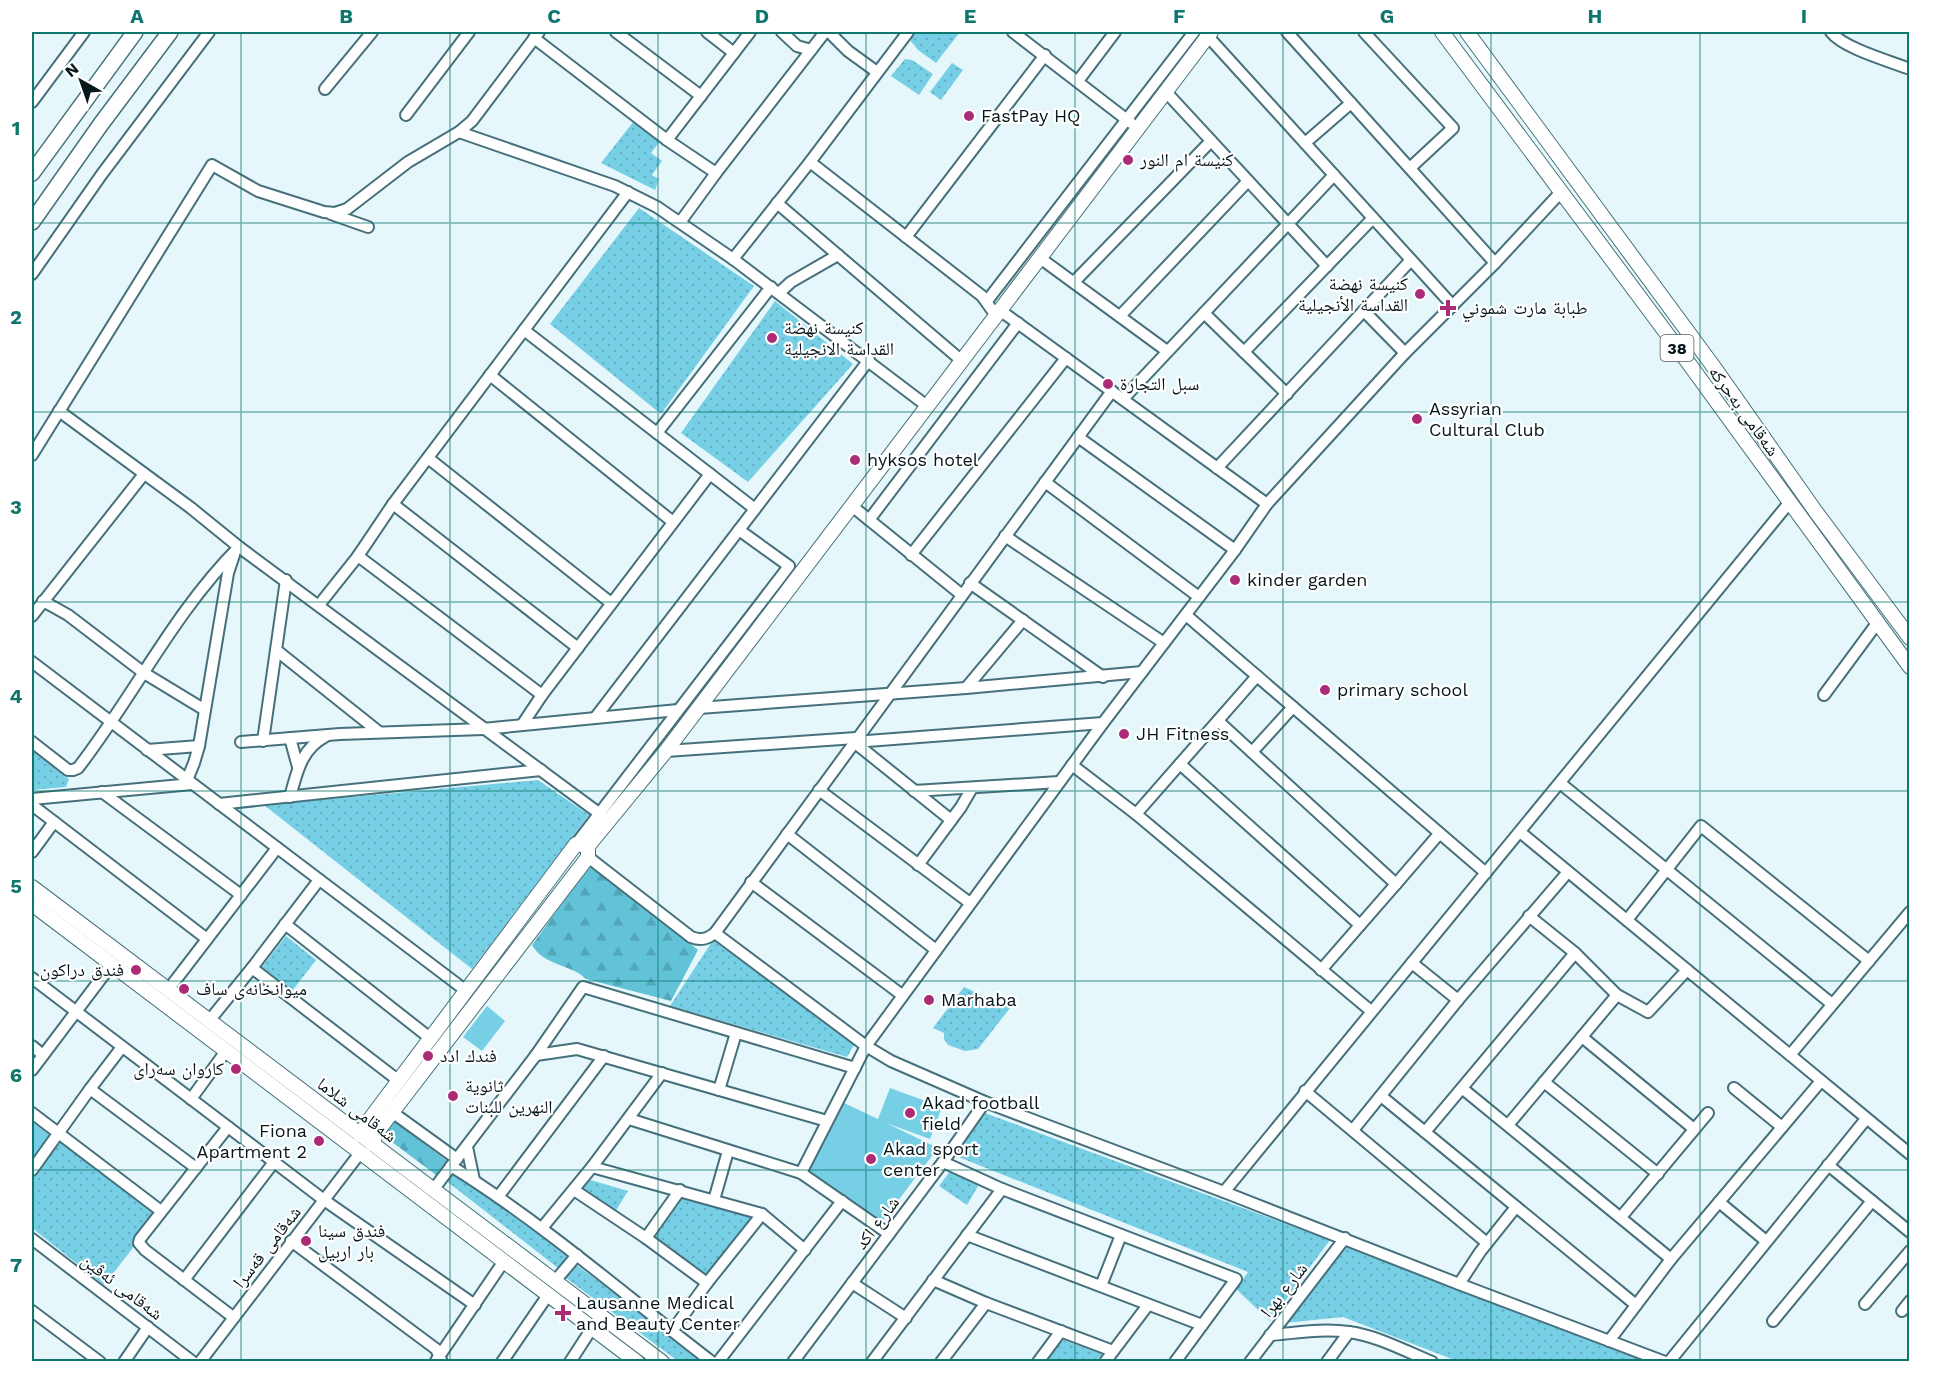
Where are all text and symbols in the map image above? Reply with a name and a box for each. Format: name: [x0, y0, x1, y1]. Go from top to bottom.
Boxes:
text: A: [130, 4, 144, 28]
text: B: [339, 4, 353, 28]
text: C: [547, 4, 561, 28]
text: D: [755, 4, 769, 28]
text: E: [964, 4, 976, 28]
text: F: [1173, 4, 1185, 28]
text: G: [1380, 4, 1394, 28]
text: H: [1588, 4, 1602, 28]
text: I: [1801, 4, 1807, 28]
north arrow: [51, 51, 111, 111]
text: N: [61, 59, 82, 81]
place label: FastPay HQ: [981, 105, 1081, 126]
marker: FastPay HQ: [962, 109, 976, 123]
text: 1: [12, 116, 20, 140]
place label: كنيسة ام النور: [1139, 149, 1234, 172]
marker: كنيسة ام النور: [1121, 153, 1135, 167]
place label: كنيسة نهضة القداسة الأنجيلية: [1298, 273, 1409, 315]
marker: كنيسة نهضة القداسة الأنجيلية: [1413, 287, 1427, 301]
place label: طبابة مارت شموني: [1462, 297, 1588, 323]
marker: طبابة مارت شموني: [1439, 299, 1457, 317]
text: 2: [10, 305, 22, 329]
place label: كنيسة نهضة القداسة الانجيلية: [784, 317, 894, 359]
marker: كنيسة نهضة القداسة الانجيلية: [765, 331, 779, 345]
road number: 38: [1660, 335, 1694, 361]
street label: شەقامی بەحرکە: [1704, 362, 1784, 460]
place label: سبل التجارة: [1120, 373, 1199, 395]
marker: سبل التجارة: [1101, 377, 1115, 391]
place label: Assyrian Cultural Club: [1429, 398, 1545, 440]
marker: Assyrian Cultural Club: [1410, 412, 1424, 426]
place label: hyksos hotel: [867, 449, 979, 470]
marker: hyksos hotel: [848, 453, 862, 467]
text: 3: [10, 495, 22, 519]
place label: kinder garden: [1247, 569, 1368, 590]
marker: kinder garden: [1228, 573, 1242, 587]
place label: primary school: [1337, 679, 1468, 700]
marker: primary school: [1318, 683, 1332, 697]
text: 4: [10, 684, 23, 708]
place label: JH Fitness: [1136, 723, 1229, 744]
marker: JH Fitness: [1117, 727, 1131, 741]
text: 5: [10, 874, 22, 898]
place label: فندق دراكون: [40, 959, 124, 981]
marker: فندق دراكون: [129, 963, 143, 977]
place label: میوانخانەی ساف: [196, 978, 307, 1000]
marker: میوانخانەی ساف: [177, 982, 191, 996]
place label: Marhaba: [941, 989, 1017, 1010]
marker: Marhaba: [922, 993, 936, 1007]
place label: فندك ادد: [440, 1045, 497, 1066]
marker: فندك ادد: [421, 1049, 435, 1063]
place label: کاروان سەرای: [133, 1058, 225, 1080]
marker: کاروان سەرای: [229, 1062, 243, 1076]
text: 6: [10, 1063, 22, 1087]
street label: شەقامی شلاما: [313, 1073, 401, 1147]
place label: ثانوية النهرين للبنات: [465, 1075, 553, 1118]
marker: ثانوية النهرين للبنات: [446, 1089, 460, 1103]
place label: Akad football field: [922, 1092, 1040, 1134]
marker: Akad football field: [903, 1106, 917, 1120]
place label: Fiona Apartment 2: [197, 1120, 307, 1162]
marker: Fiona Apartment 2: [312, 1134, 326, 1148]
place label: Akad sport center: [883, 1138, 979, 1180]
marker: Akad sport center: [864, 1152, 878, 1166]
street label: شارع اكد: [850, 1192, 904, 1254]
street label: شەقامی قەسرا: [228, 1202, 306, 1292]
place label: فندق سينا بار اربيل: [318, 1220, 385, 1263]
marker: فندق سينا بار اربيل: [299, 1234, 313, 1248]
street label: شەقامی ئەڤین: [77, 1249, 167, 1325]
text: 7: [10, 1253, 22, 1277]
street label: شارع بهرا: [1256, 1258, 1312, 1322]
place label: Lausanne Medical and Beauty Center: [576, 1292, 740, 1334]
marker: Lausanne Medical and Beauty Center: [554, 1304, 572, 1322]

